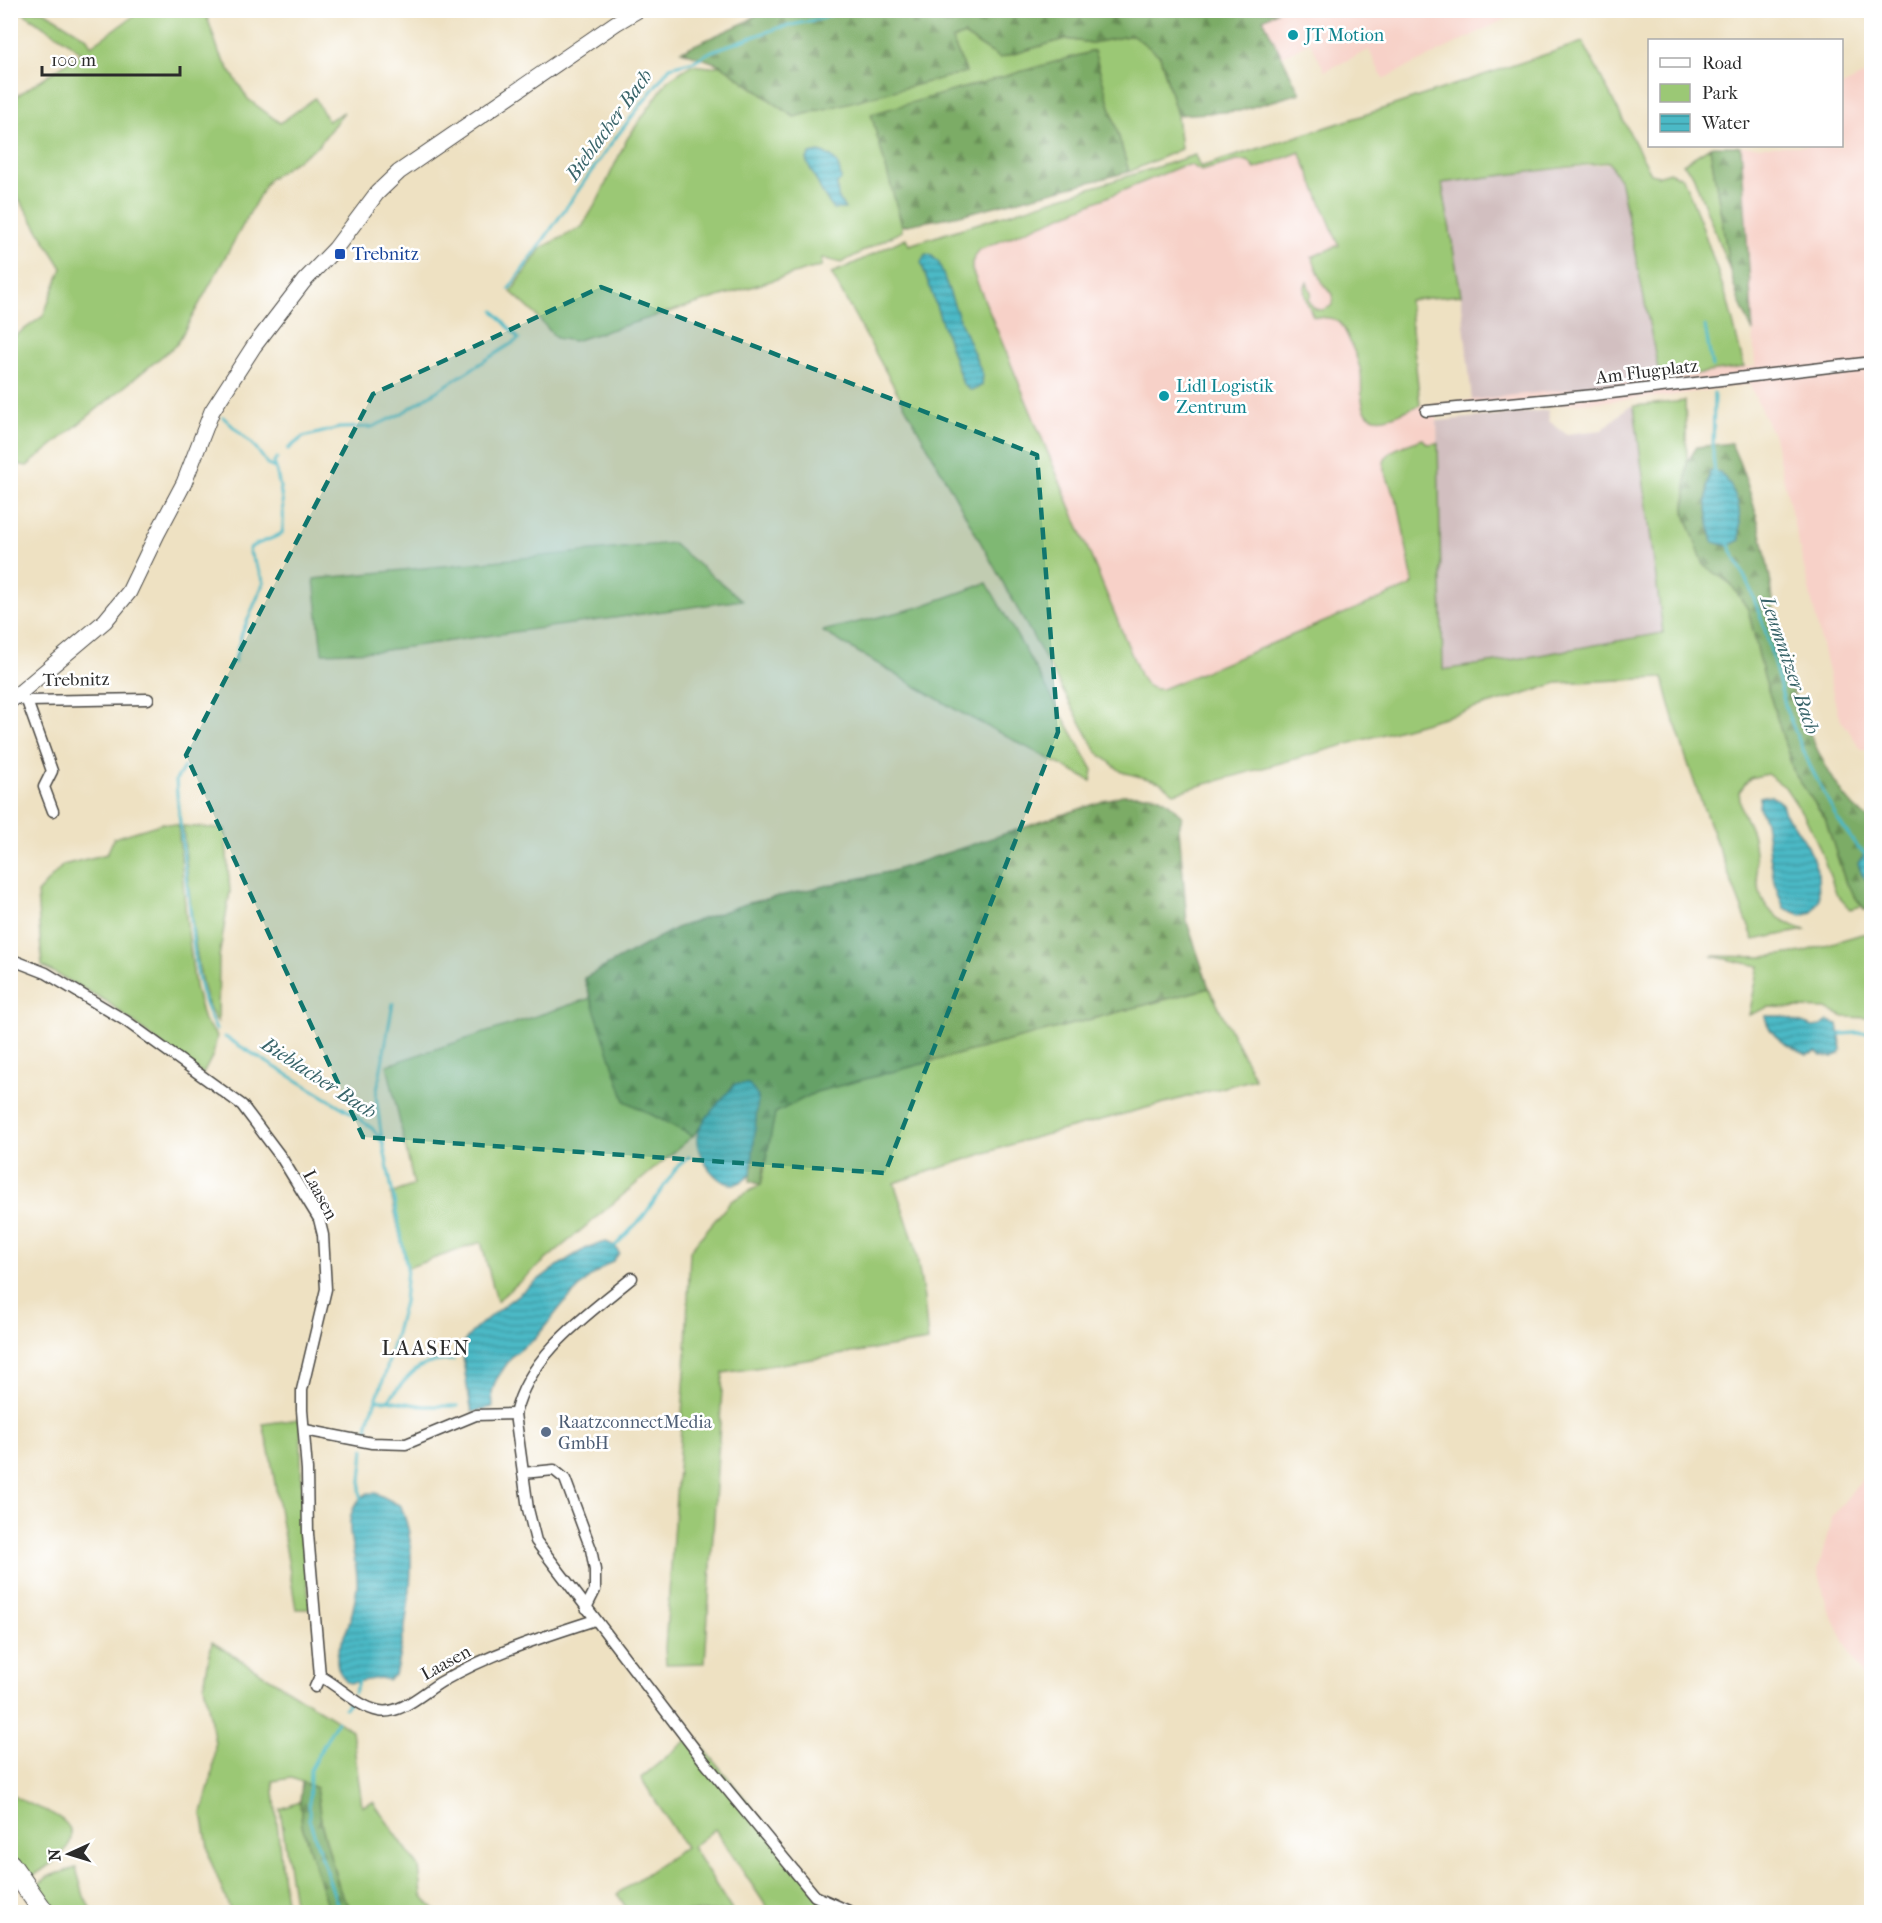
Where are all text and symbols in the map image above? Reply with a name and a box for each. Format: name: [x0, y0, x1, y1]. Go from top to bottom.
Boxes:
place label: JT Motion: [1303, 25, 1385, 46]
marker: JT Motion: [1286, 28, 1300, 42]
scale bar: [42, 39, 180, 77]
legend: [1648, 39, 1843, 147]
text: 100 m: [51, 50, 96, 71]
text: Road: [1702, 53, 1742, 74]
water label: Bieblacher Bach: [560, 65, 657, 186]
text: Park: [1702, 83, 1739, 104]
text: Water: [1701, 113, 1750, 134]
place label: Trebnitz: [352, 244, 419, 265]
marker: Trebnitz: [333, 247, 347, 261]
street label: Am Flugplatz: [1594, 355, 1699, 389]
place label: Lidl Logistik Zentrum: [1176, 376, 1274, 418]
marker: Lidl Logistik Zentrum: [1157, 389, 1171, 403]
water label: Leumnitzer Bach: [1755, 591, 1824, 737]
street label: Trebnitz: [42, 669, 110, 691]
water label: Bieblacher Bach: [256, 1032, 381, 1124]
street label: Laasen: [298, 1166, 342, 1224]
district label: LAASEN: [382, 1336, 470, 1360]
place label: RaatzconnectMedia GmbH: [558, 1412, 713, 1454]
marker: RaatzconnectMedia GmbH: [539, 1425, 553, 1439]
street label: Laasen: [417, 1641, 475, 1685]
north arrow: [39, 1824, 99, 1884]
text: N: [45, 1847, 64, 1862]

